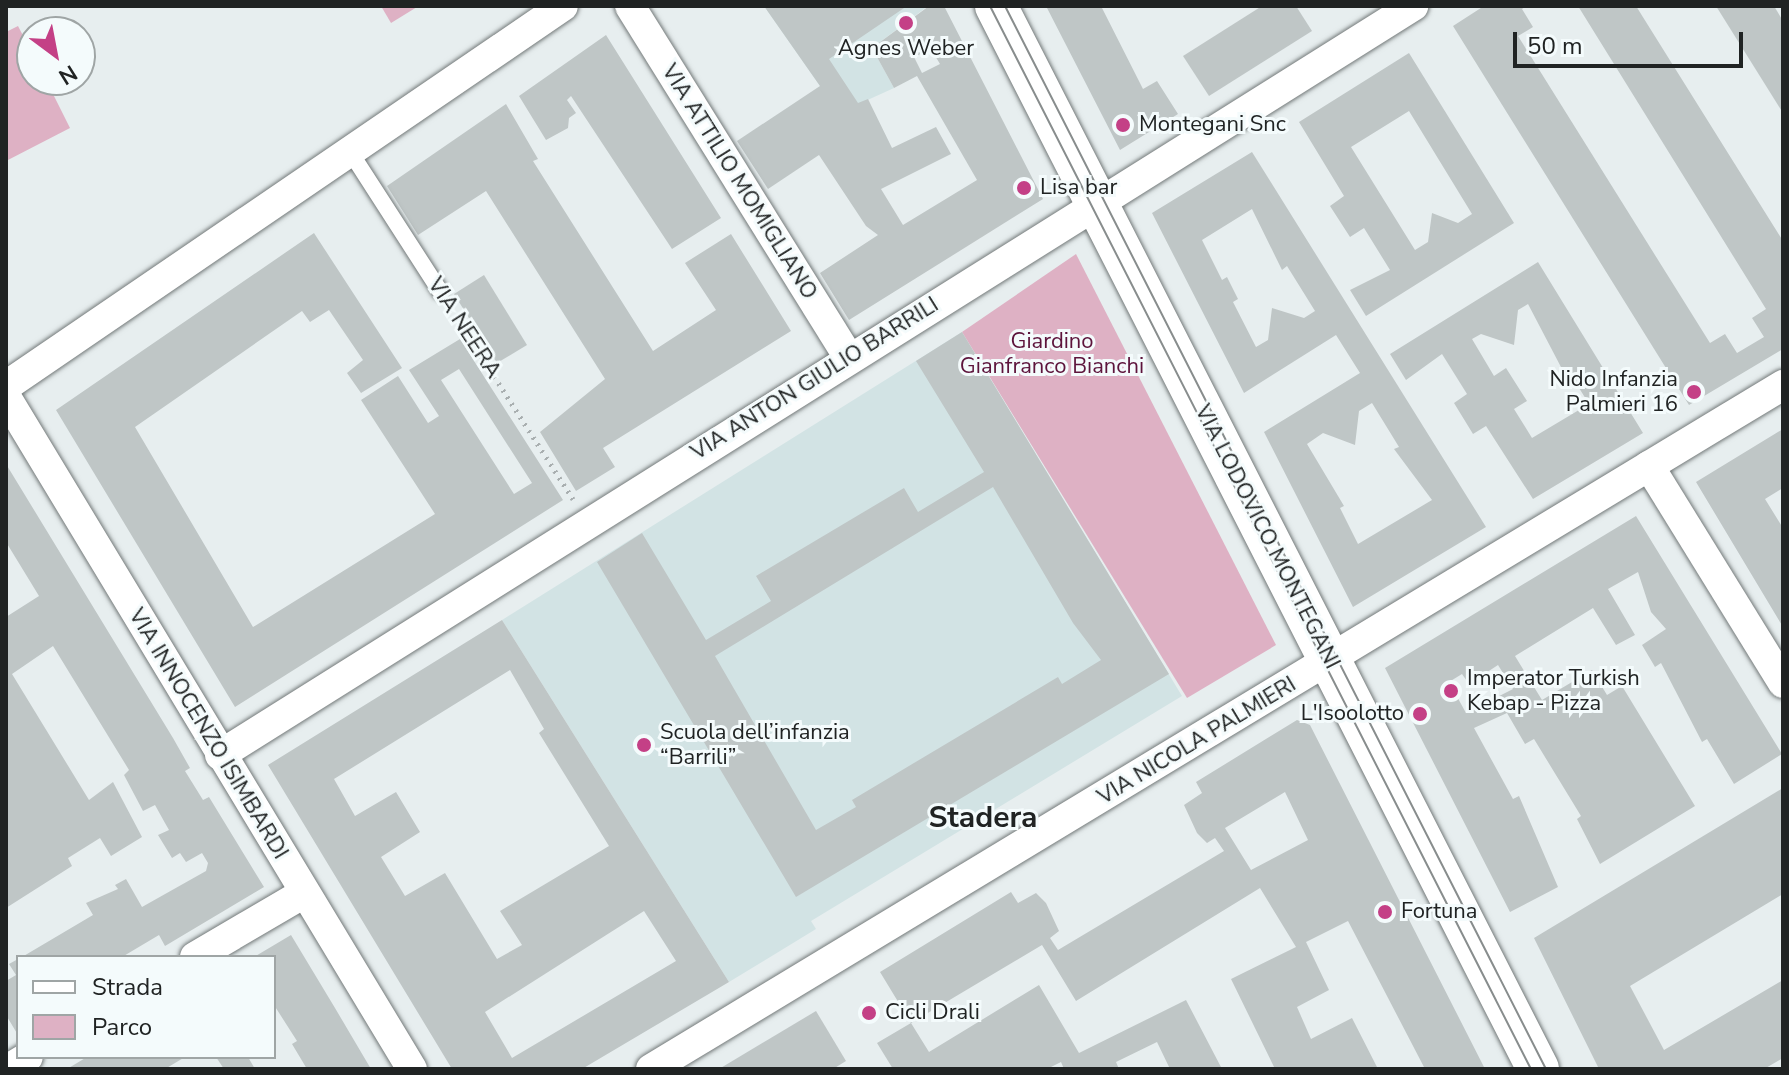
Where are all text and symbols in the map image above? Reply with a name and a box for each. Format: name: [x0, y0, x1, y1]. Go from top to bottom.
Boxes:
marker: Agnes Weber: [897, 14, 915, 32]
north arrow: [16, 16, 96, 96]
scale bar: [1517, 16, 1747, 66]
text: 50 m: [1527, 30, 1583, 62]
place label: Agnes Weber: [838, 36, 974, 62]
text: N: [53, 58, 83, 92]
street label: VIA ATTILIO MOMIGLIANO: [656, 60, 822, 304]
place label: Montegani Snc: [1139, 112, 1286, 138]
marker: Montegani Snc: [1114, 116, 1132, 134]
place label: Lisa bar: [1040, 175, 1117, 201]
marker: Lisa bar: [1015, 179, 1033, 197]
street label: VIA NEERA: [422, 273, 506, 383]
street label: VIA ANTON GIULIO BARRILI: [686, 292, 944, 466]
park label: Giardino Gianfranco Bianchi: [960, 328, 1144, 380]
place label: Nido Infanzia Palmieri 16: [1549, 366, 1678, 418]
marker: Nido Infanzia Palmieri 16: [1685, 383, 1703, 401]
street label: VIA LODOVICO MONTEGANI: [1189, 401, 1345, 673]
street label: VIA INNOCENZO ISIMBARDI: [123, 604, 293, 864]
place label: Imperator Turkish Kebap - Pizza: [1467, 665, 1640, 716]
street label: VIA NICOLA PALMIERI: [1093, 671, 1301, 811]
marker: Imperator Turkish Kebap - Pizza: [1442, 682, 1460, 700]
place label: L'Isoolotto: [1301, 701, 1404, 727]
marker: L'Isoolotto: [1411, 705, 1429, 723]
place label: Scuola dell’infanzia “Barrili”: [660, 719, 850, 770]
marker: Scuola dell’infanzia “Barrili”: [635, 736, 653, 754]
district label: Stadera: [929, 800, 1037, 836]
place label: Fortuna: [1401, 899, 1478, 925]
marker: Fortuna: [1376, 903, 1394, 921]
legend: [16, 955, 276, 1059]
text: Strada: [92, 971, 163, 1003]
place label: Cicli Drali: [885, 1000, 980, 1026]
marker: Cicli Drali: [860, 1004, 878, 1022]
text: Parco: [92, 1011, 152, 1043]

